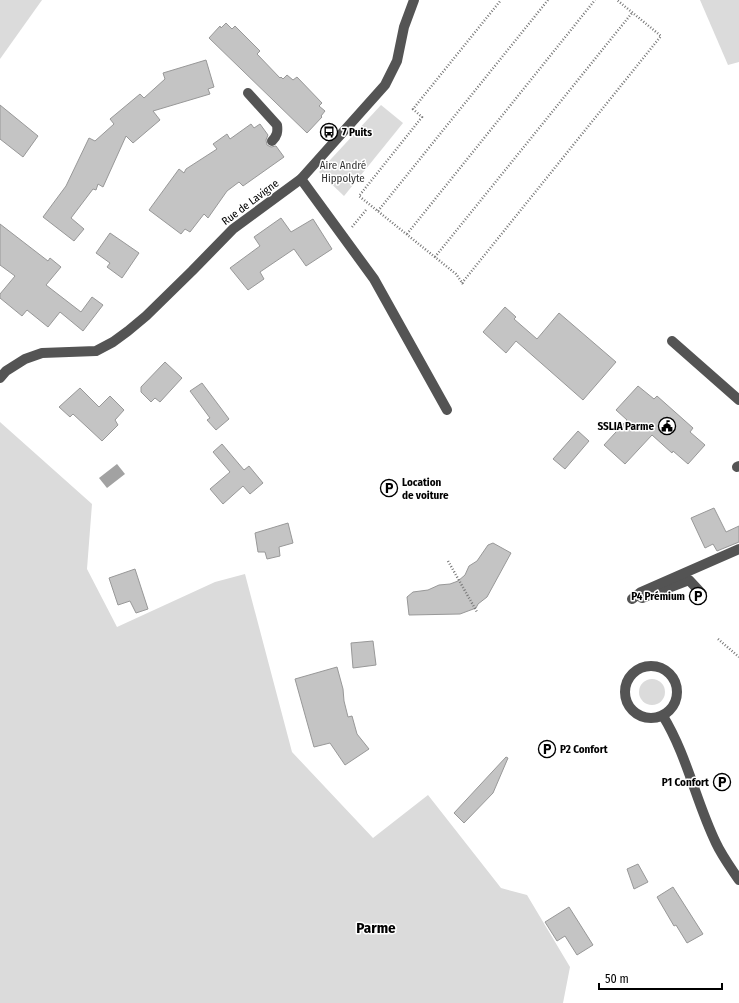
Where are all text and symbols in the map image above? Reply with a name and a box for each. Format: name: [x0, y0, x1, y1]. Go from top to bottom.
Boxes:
bus stop icon: 7 Puits: [319, 122, 339, 142]
place label: 7 Puits: [342, 126, 372, 139]
park label: Aire André Hippolyte: [320, 159, 366, 185]
street label: Rue de Lavigne: [219, 177, 281, 228]
public building icon: SSLIA Parme: [657, 416, 677, 436]
place label: SSLIA Parme: [597, 420, 654, 433]
place label: Location de voiture: [402, 476, 449, 502]
parking icon: Location de voiture: [379, 478, 399, 498]
parking icon: P4 Prémium: [688, 586, 708, 606]
place label: P4 Prémium: [631, 590, 685, 603]
parking icon: P2 Confort: [537, 739, 557, 759]
place label: P2 Confort: [560, 743, 608, 756]
parking icon: P1 Confort: [712, 772, 732, 792]
place label: P1 Confort: [662, 776, 709, 789]
district label: Parme: [356, 919, 396, 937]
scale bar: [599, 965, 722, 991]
text: 50 m: [605, 972, 629, 986]

